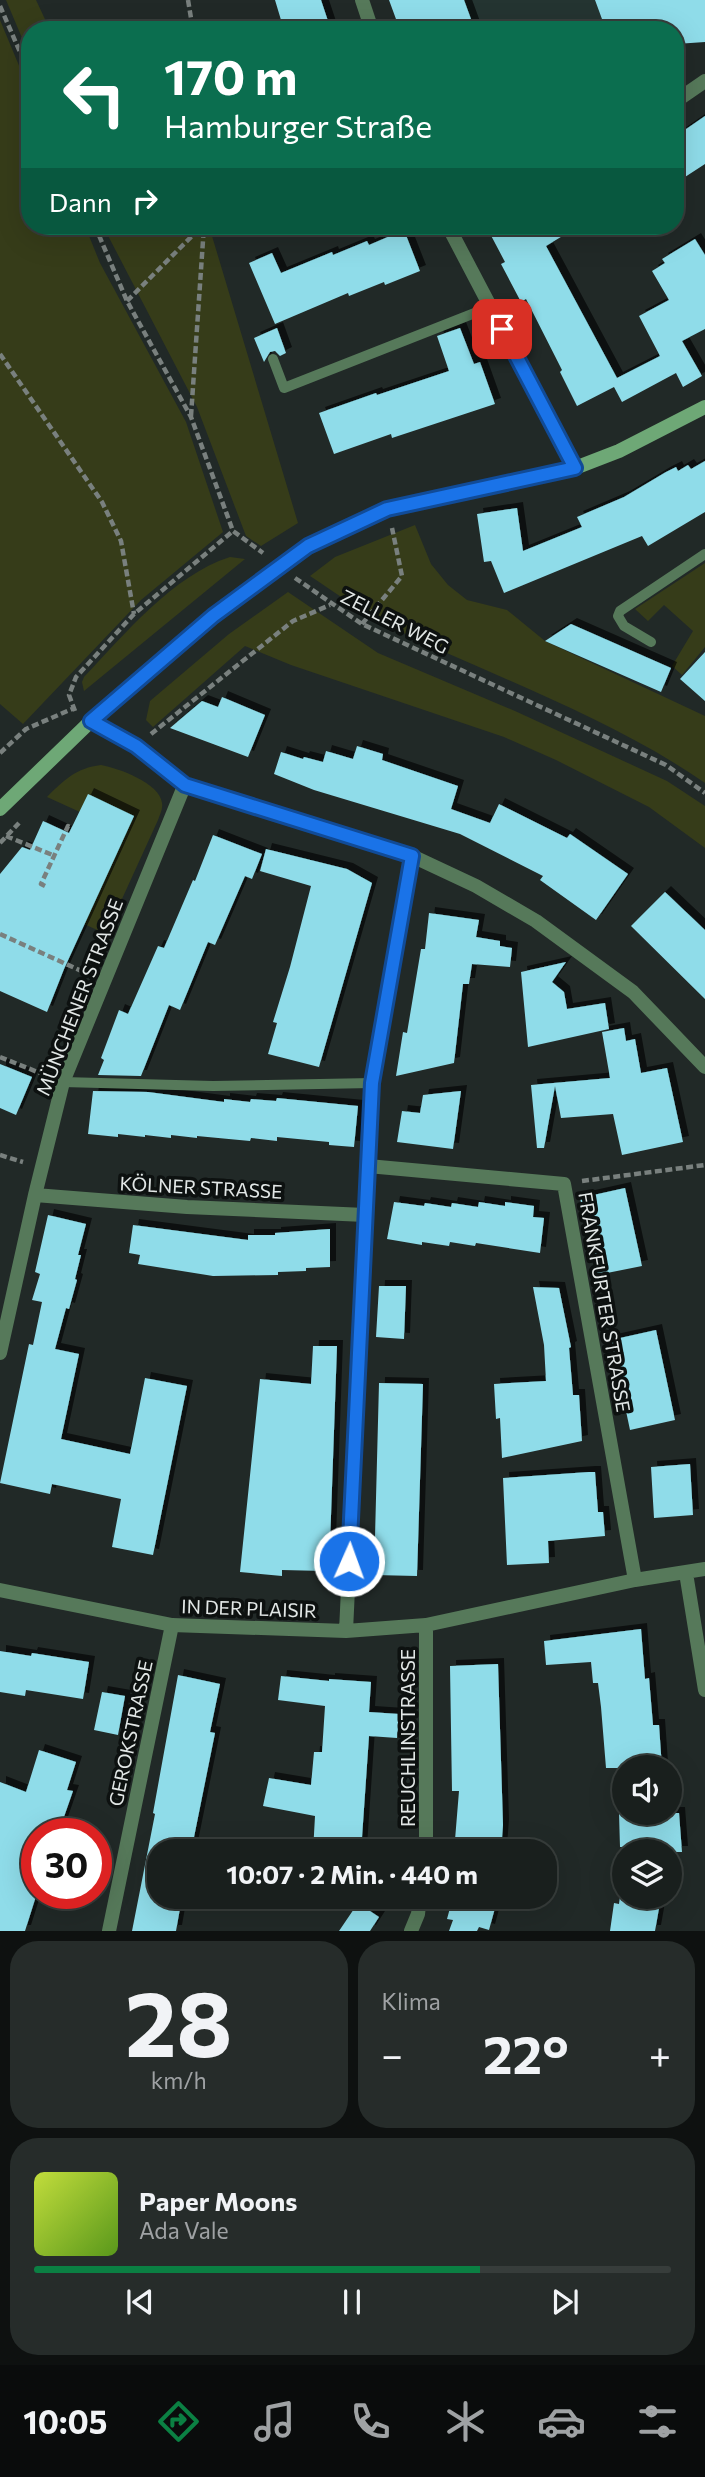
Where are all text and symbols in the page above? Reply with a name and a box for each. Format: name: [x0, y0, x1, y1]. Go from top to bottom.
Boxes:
text: 170 m: [164, 45, 297, 105]
icon: left: [49, 49, 140, 140]
text: Hamburger Straße: [164, 105, 432, 145]
icon: right: [126, 182, 164, 220]
text: Dann: [49, 186, 112, 217]
pin: [472, 299, 532, 359]
icon: arrive: [483, 310, 521, 348]
street label: ZELLER WEG: [337, 584, 453, 658]
street label: MÜNCHENER STRASSE: [31, 895, 127, 1099]
street label: KÖLNER STRASSE: [119, 1171, 283, 1203]
street label: FRANKFURTER STRASSE: [574, 1190, 636, 1414]
position arrow: [312, 1524, 386, 1598]
street label: IN DER PLAISIR: [181, 1594, 317, 1622]
street label: REUCHLINSTRASSE: [396, 1649, 419, 1827]
street label: GEROKSTRASSE: [103, 1658, 157, 1808]
map controls: [612, 1755, 682, 1909]
button: sound: [612, 1755, 682, 1825]
speed limit sign: 30: [21, 1818, 112, 1909]
button: layers: [612, 1839, 682, 1909]
text: 10:07 · 2 Min. · 440 m: [226, 1858, 478, 1889]
text: 28: [125, 1964, 233, 2076]
text: Klima: [382, 1987, 441, 2015]
text: 22°: [483, 2021, 569, 2085]
text: −: [382, 2030, 403, 2077]
text: +: [649, 2030, 671, 2077]
text: km/h: [151, 2066, 207, 2094]
text: Paper Moons: [139, 2185, 297, 2216]
text: Ada Vale: [139, 2216, 229, 2244]
icon: previous: [121, 2283, 159, 2321]
icon: pause: [333, 2283, 371, 2321]
icon: next: [546, 2283, 584, 2321]
icon: directions: [154, 2397, 203, 2446]
icon: music: [250, 2397, 299, 2446]
icon: phone: [346, 2397, 395, 2446]
icon: climate: [441, 2397, 490, 2446]
icon: car: [537, 2397, 586, 2446]
icon: filters: [633, 2397, 682, 2446]
text: 10:05: [23, 2401, 107, 2441]

